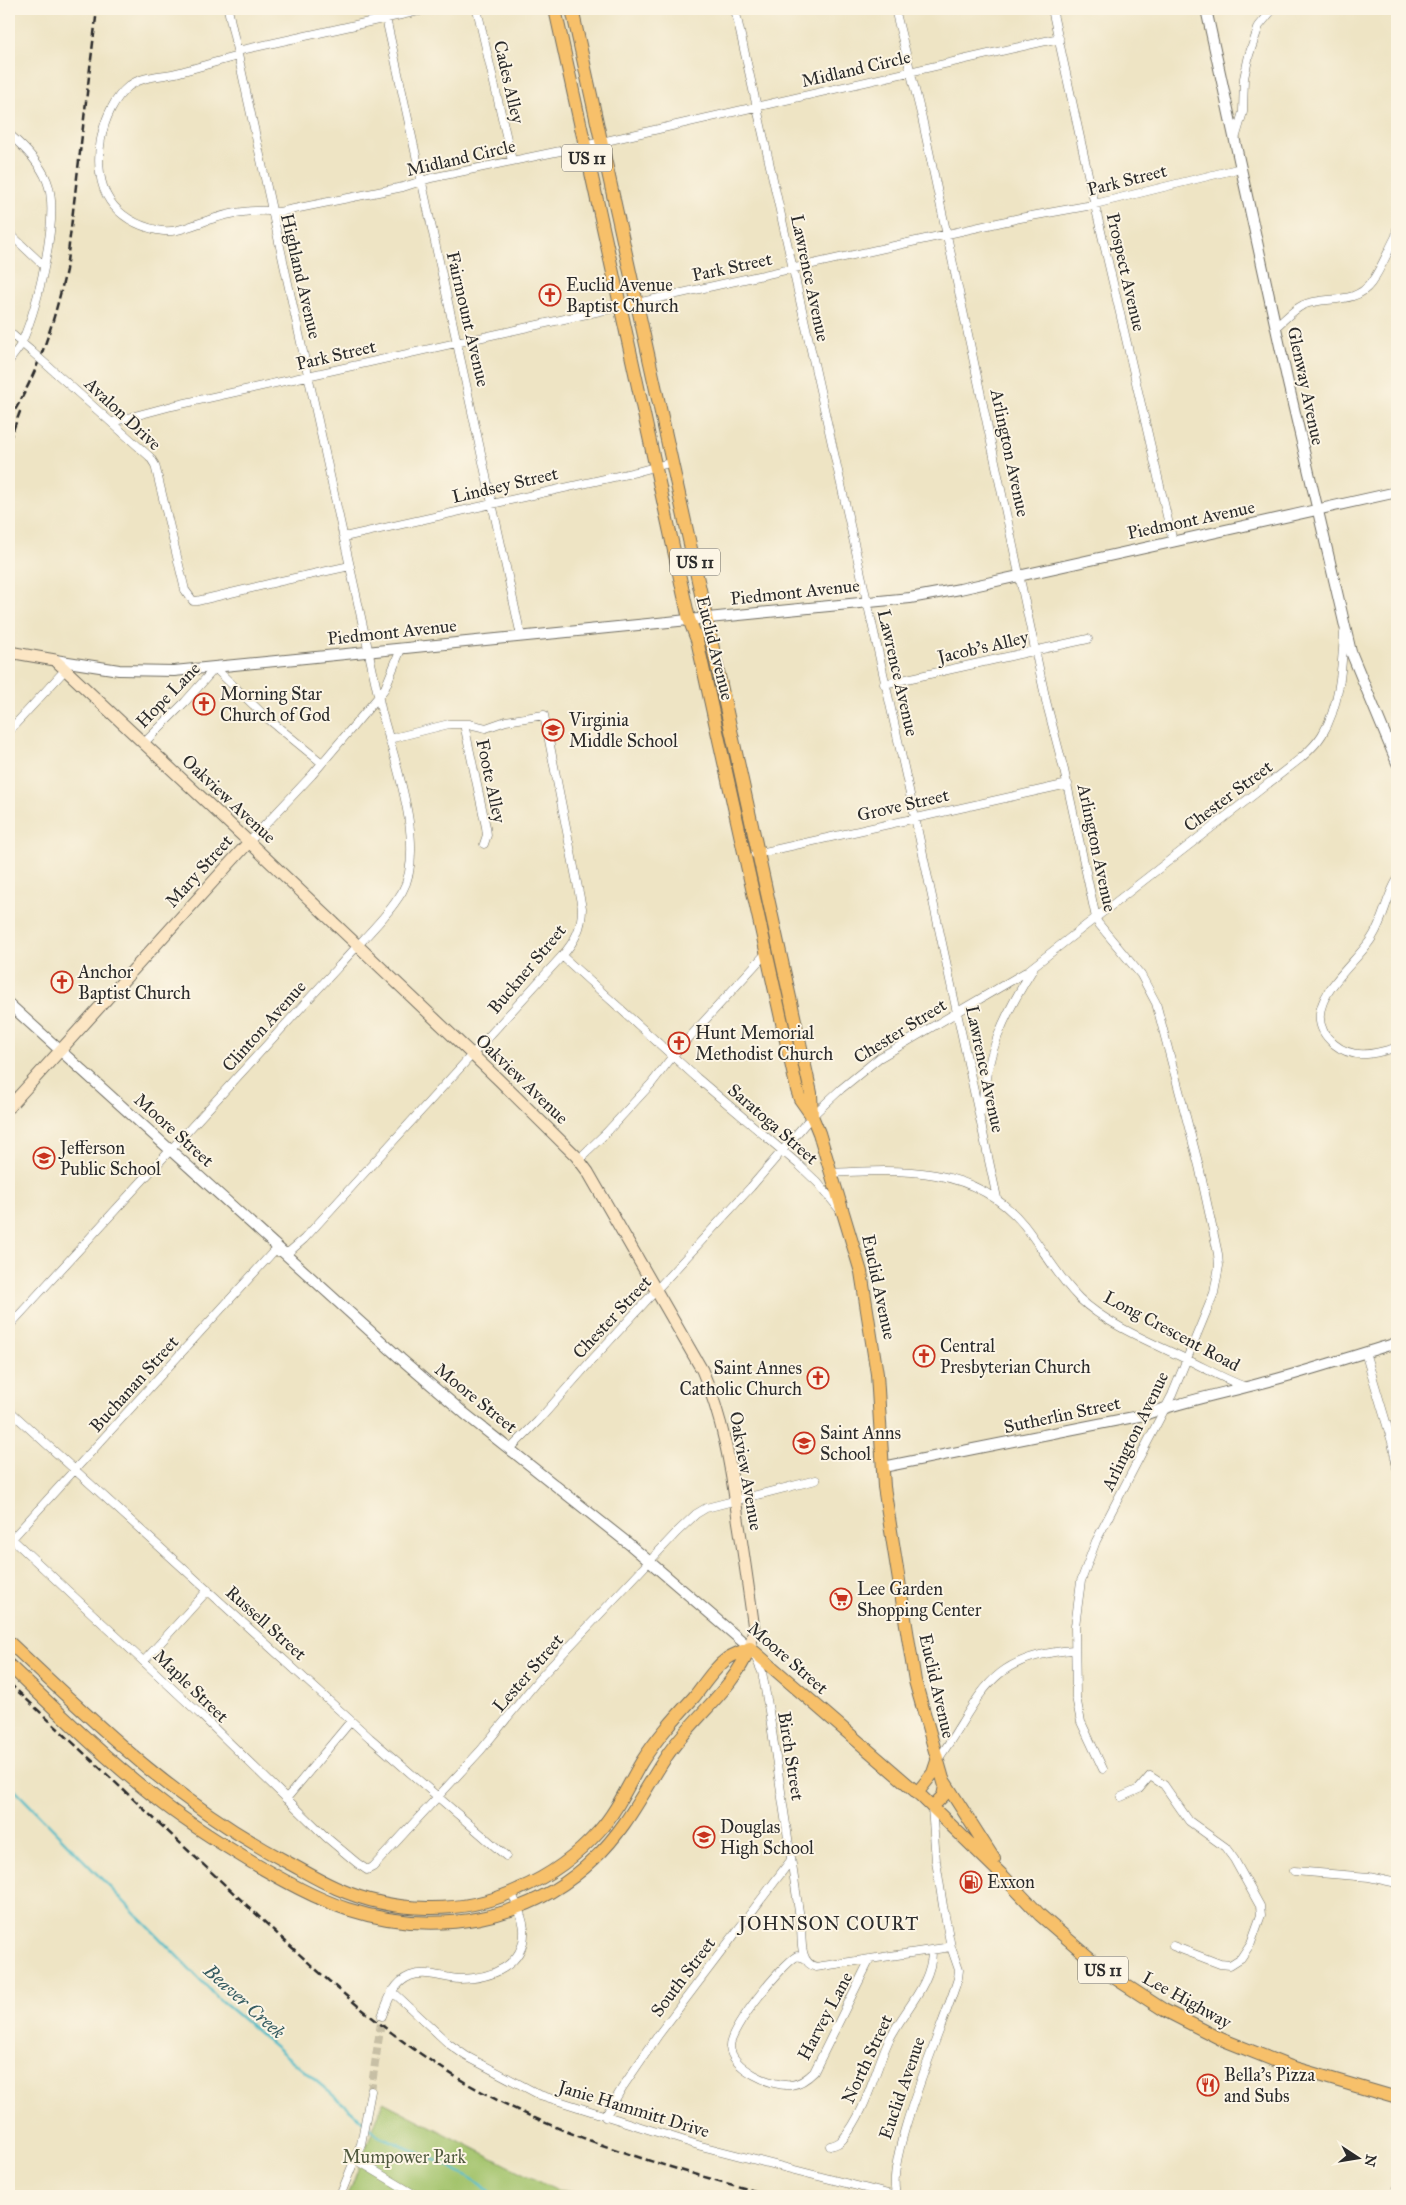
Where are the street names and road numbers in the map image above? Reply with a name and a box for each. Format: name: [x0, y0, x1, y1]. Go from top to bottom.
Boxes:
street label: Cades Alley: [489, 38, 529, 126]
street label: Midland Circle: [799, 46, 913, 92]
street label: Midland Circle: [404, 135, 518, 181]
road number: US 11: [562, 144, 612, 172]
street label: Park Street: [1085, 159, 1170, 200]
street label: Highland Avenue: [275, 211, 326, 341]
street label: Prospect Avenue: [1102, 211, 1150, 333]
street label: Lawrence Avenue: [786, 212, 834, 344]
street label: Park Street: [690, 248, 775, 286]
street label: Fairmount Avenue: [442, 249, 494, 389]
street label: Glenway Avenue: [1283, 325, 1329, 447]
street label: Park Street: [294, 335, 379, 375]
street label: Avalon Drive: [79, 372, 166, 455]
street label: Arlington Avenue: [985, 386, 1034, 519]
street label: Lindsey Street: [450, 462, 561, 508]
street label: Piedmont Avenue: [1125, 496, 1257, 544]
road number: US 11: [670, 548, 720, 576]
street label: Piedmont Avenue: [729, 574, 861, 610]
street label: Euclid Avenue: [691, 594, 739, 702]
street label: Lawrence Avenue: [873, 607, 923, 739]
street label: Piedmont Avenue: [326, 614, 458, 650]
street label: Jacob's Alley: [934, 626, 1031, 670]
street label: Hope Lane: [131, 657, 205, 733]
street label: Foote Alley: [471, 737, 511, 825]
street label: Oakview Avenue: [177, 750, 281, 848]
street label: Chester Street: [1179, 755, 1277, 837]
street label: Arlington Avenue: [1072, 781, 1121, 914]
street label: Grove Street: [855, 784, 952, 826]
street label: Mary Street: [161, 830, 238, 912]
street label: Buckner Street: [483, 919, 571, 1018]
street label: Clinton Avenue: [217, 976, 311, 1076]
street label: Chester Street: [849, 993, 951, 1068]
street label: Lawrence Avenue: [961, 1003, 1009, 1135]
street label: Oakview Avenue: [471, 1029, 573, 1129]
street label: Saratoga Street: [723, 1079, 823, 1170]
street label: Moore Street: [130, 1089, 219, 1172]
street label: Euclid Avenue: [857, 1232, 901, 1342]
street label: Chester Street: [568, 1270, 656, 1363]
street label: Long Crescent Road: [1100, 1286, 1244, 1377]
street label: Buchanan Street: [85, 1331, 184, 1437]
street label: Moore Street: [430, 1358, 522, 1438]
street label: Arlington Avenue: [1096, 1368, 1174, 1496]
street label: Sutherlin Street: [1002, 1392, 1123, 1438]
street label: Oakview Avenue: [725, 1410, 767, 1532]
street label: Russell Street: [221, 1581, 311, 1665]
street label: Moore Street: [743, 1617, 833, 1699]
street label: Lester Street: [488, 1629, 568, 1717]
street label: Euclid Avenue: [914, 1632, 960, 1740]
street label: Maple Street: [149, 1645, 234, 1728]
street label: Birch Street: [773, 1710, 809, 1803]
street label: South Street: [646, 1932, 720, 2021]
road number: US 11: [1078, 1956, 1128, 1984]
street label: Lee Highway: [1138, 1967, 1236, 2035]
street label: Harvey Lane: [793, 1968, 857, 2064]
street label: North Street: [837, 2010, 897, 2107]
street label: Euclid Avenue: [874, 2034, 930, 2142]
street label: Janie Hammitt Drive: [554, 2075, 712, 2143]

